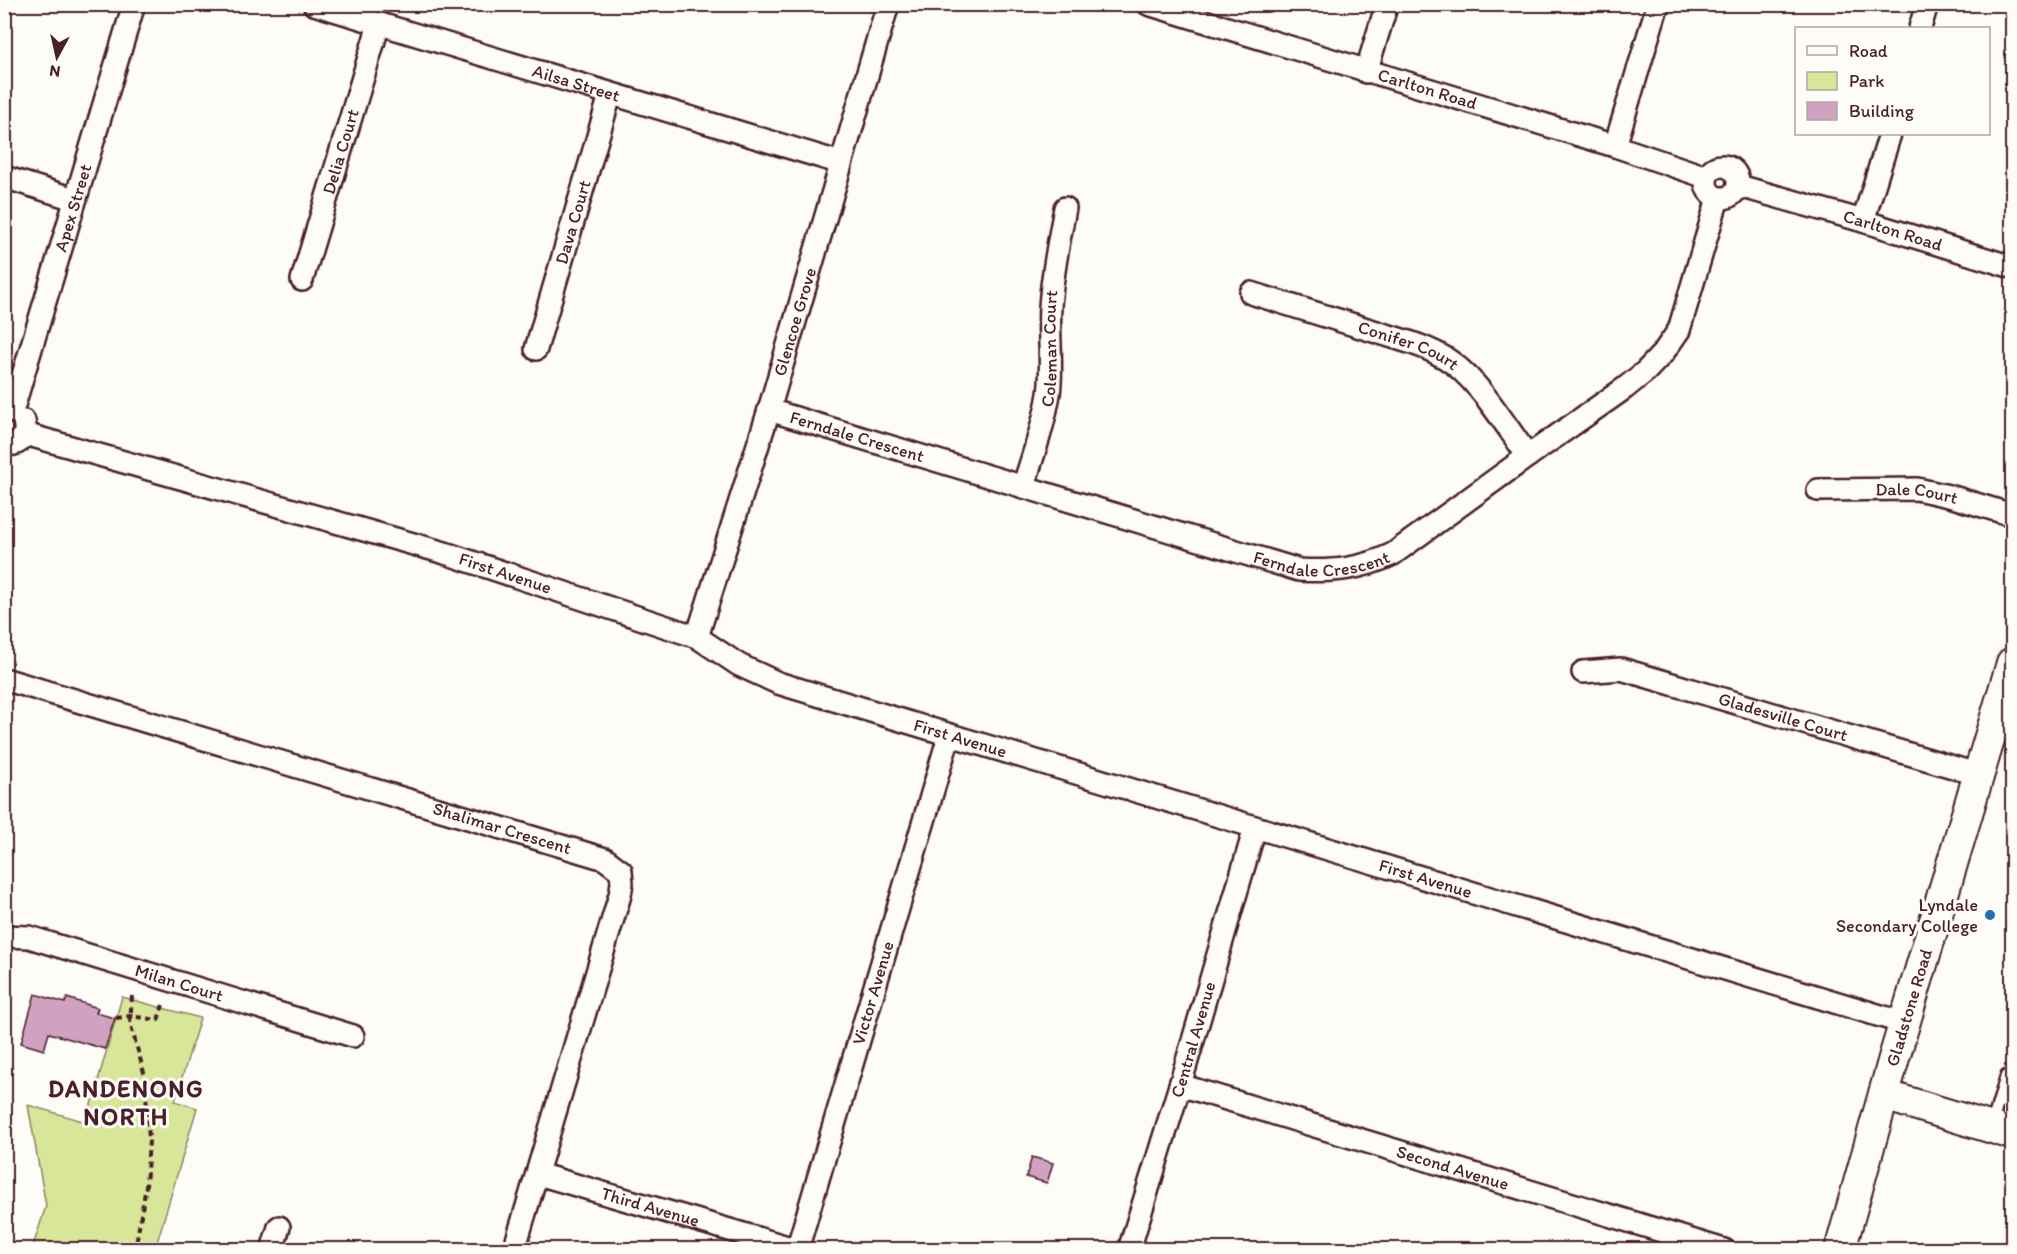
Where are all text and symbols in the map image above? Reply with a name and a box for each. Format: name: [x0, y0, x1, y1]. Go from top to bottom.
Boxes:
north arrow: [27, 27, 87, 87]
legend: [1795, 27, 1990, 135]
text: Road: [1849, 40, 1888, 62]
street label: Ailsa Street: [530, 60, 623, 107]
text: N: [48, 61, 62, 82]
street label: Carlton Road: [1375, 64, 1480, 114]
text: Park: [1849, 70, 1884, 92]
text: Building: [1849, 100, 1915, 122]
street label: Delia Court: [317, 106, 364, 197]
street label: Apex Street: [50, 161, 97, 254]
street label: Dava Court: [550, 177, 596, 267]
street label: Carlton Road: [1841, 205, 1945, 256]
street label: Glencoe Grove: [769, 265, 821, 379]
street label: Coleman Court: [1036, 289, 1062, 409]
street label: Conifer Court: [1355, 316, 1464, 375]
street label: Ferndale Crescent: [787, 406, 927, 467]
street label: Dale Court: [1875, 478, 1961, 509]
street label: Ferndale Crescent: [1251, 546, 1393, 582]
street label: First Avenue: [456, 547, 554, 599]
street label: Gladesville Court: [1716, 687, 1850, 746]
street label: First Avenue: [911, 714, 1010, 762]
street label: Shalimar Crescent: [430, 797, 574, 859]
street label: First Avenue: [1376, 854, 1475, 903]
place label: Lyndale Secondary College: [1836, 894, 1978, 937]
marker: Lyndale Secondary College: [1983, 908, 1997, 922]
street label: Victor Avenue: [847, 938, 899, 1048]
street label: Gladstone Road: [1881, 946, 1937, 1069]
street label: Milan Court: [132, 959, 226, 1007]
street label: Central Avenue: [1166, 979, 1221, 1100]
district label: DANDENONG NORTH: [48, 1074, 204, 1131]
street label: Second Avenue: [1394, 1140, 1512, 1195]
street label: Third Avenue: [599, 1182, 702, 1232]

